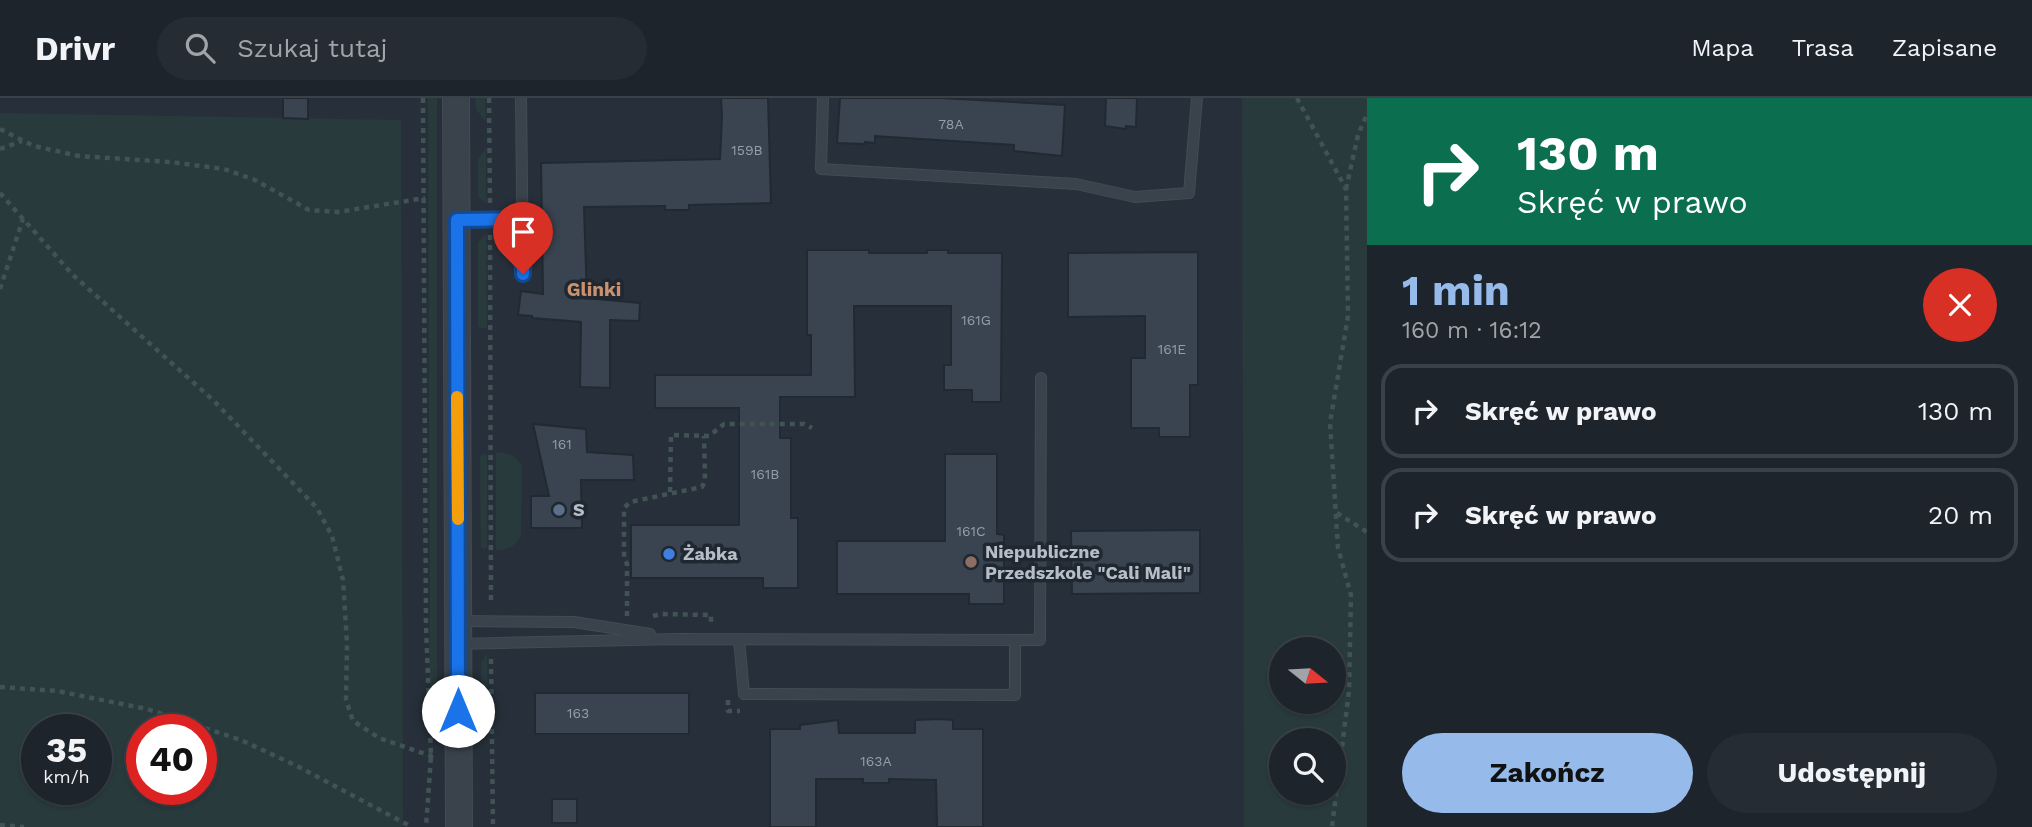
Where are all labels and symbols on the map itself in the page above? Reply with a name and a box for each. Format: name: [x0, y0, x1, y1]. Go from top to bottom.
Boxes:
house number: 78A: [938, 116, 964, 132]
house number: 159B: [731, 142, 763, 158]
pin: [493, 202, 553, 274]
district label: Glinki: [567, 278, 621, 301]
house number: 161G: [961, 312, 991, 328]
house number: 161E: [1158, 341, 1186, 357]
house number: 161: [552, 436, 572, 452]
house number: 161B: [751, 466, 779, 482]
place label: S: [573, 499, 585, 520]
marker: S: [551, 502, 567, 518]
house number: 161C: [956, 523, 986, 539]
place label: Niepubliczne Przedszkole "Cali Mali": [985, 541, 1191, 583]
place label: Żabka: [683, 543, 738, 564]
marker: Żabka: [661, 546, 677, 562]
marker: Niepubliczne Przedszkole "Cali Mali": [963, 554, 979, 570]
north arrow: [1269, 637, 1346, 714]
position arrow: [421, 674, 495, 748]
house number: 163: [567, 705, 589, 721]
speed limit sign: 40: [126, 714, 217, 805]
house number: 163A: [860, 753, 892, 769]

